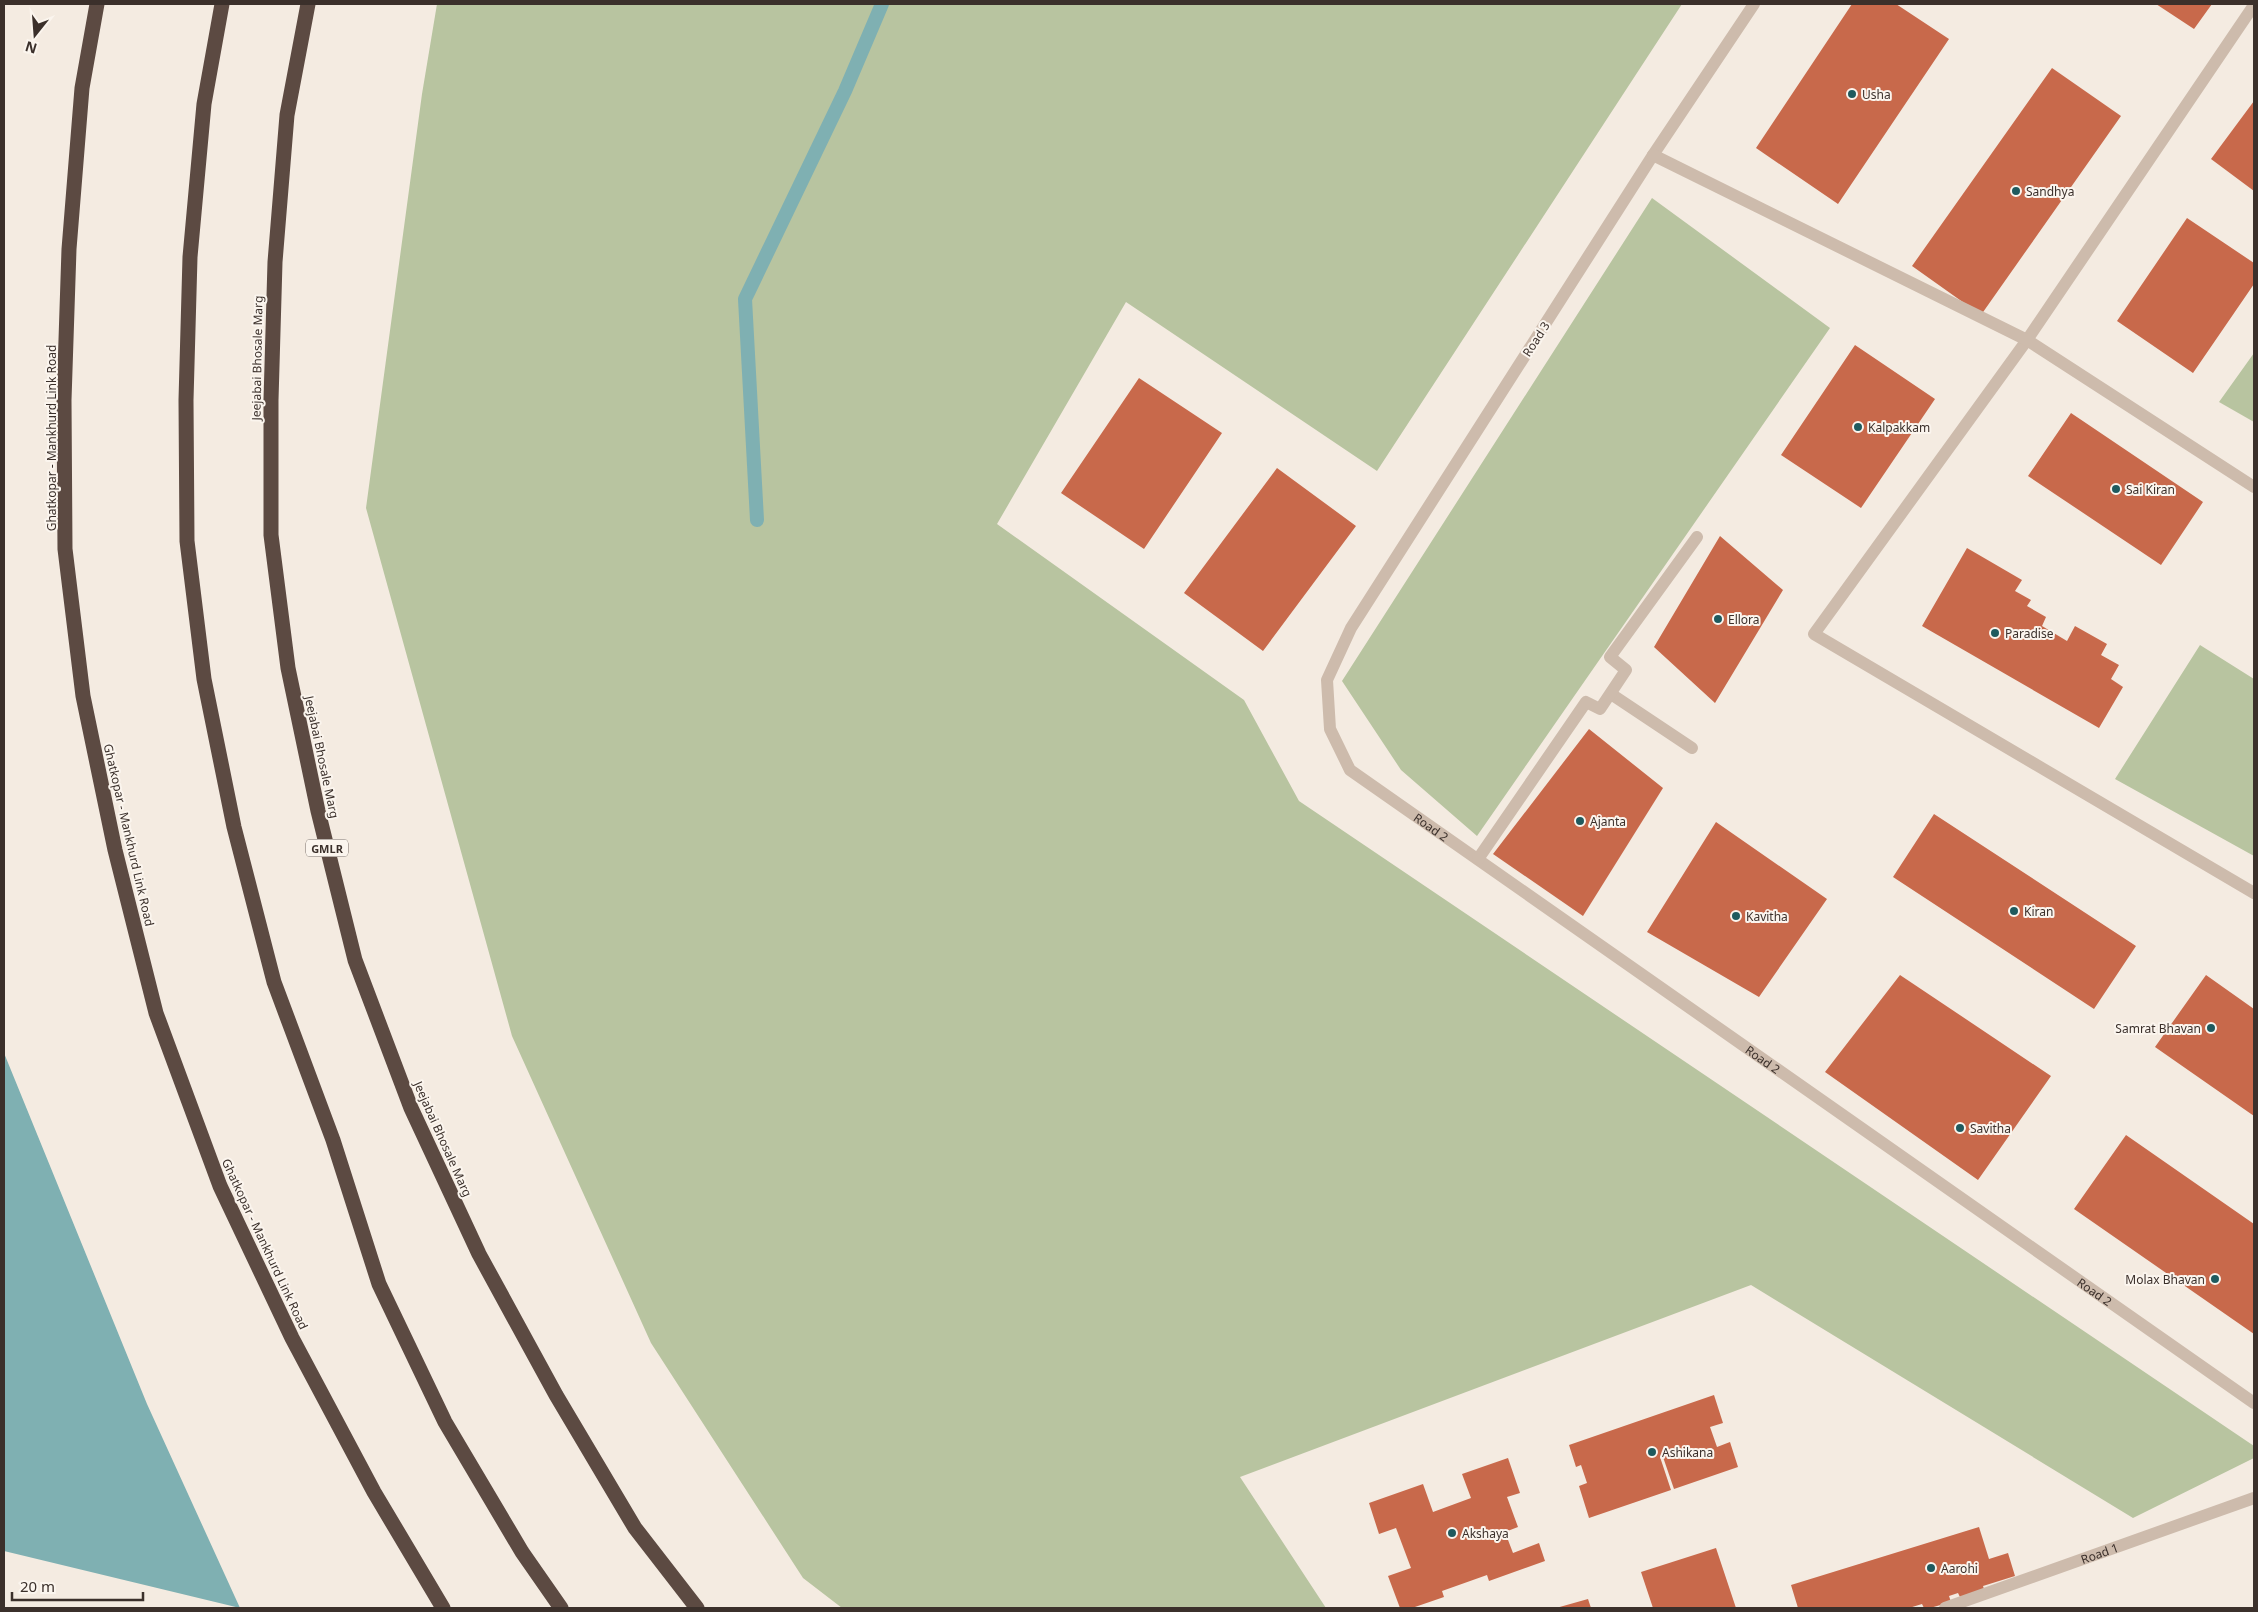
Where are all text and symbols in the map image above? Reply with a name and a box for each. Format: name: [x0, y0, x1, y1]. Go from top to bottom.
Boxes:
north arrow: [10, 10, 60, 60]
text: N: [23, 37, 39, 59]
place label: Usha: [1862, 86, 1891, 103]
marker: Usha: [1846, 88, 1858, 100]
place label: Sandhya: [2026, 183, 2074, 200]
marker: Sandhya: [2010, 185, 2022, 197]
street label: Jeejabai Bhosale Marg: [247, 295, 267, 422]
street label: Road 3: [1518, 318, 1554, 360]
street label: Ghatkopar - Mankhurd Link Road: [43, 345, 60, 531]
place label: Kalpakkam: [1868, 419, 1930, 436]
marker: Kalpakkam: [1852, 421, 1864, 433]
place label: Sai Kiran: [2126, 481, 2175, 498]
marker: Sai Kiran: [2110, 483, 2122, 495]
place label: Ellora: [1728, 611, 1760, 628]
marker: Ellora: [1712, 613, 1724, 625]
place label: Paradise: [2005, 625, 2054, 642]
marker: Paradise: [1989, 627, 2001, 639]
street label: Jeejabai Bhosale Marg: [301, 693, 343, 820]
street label: Ghatkopar - Mankhurd Link Road: [100, 742, 158, 928]
street label: Road 2: [1410, 809, 1452, 845]
place label: Ajanta: [1590, 813, 1626, 830]
marker: Ajanta: [1574, 815, 1586, 827]
road number: GMLR: [306, 840, 348, 856]
place label: Kiran: [2024, 903, 2053, 920]
marker: Kiran: [2008, 905, 2020, 917]
place label: Kavitha: [1746, 908, 1788, 925]
marker: Kavitha: [1730, 910, 1742, 922]
place label: Samrat Bhavan: [2115, 1020, 2201, 1037]
marker: Samrat Bhavan: [2205, 1022, 2217, 1034]
street label: Road 2: [1742, 1041, 1784, 1077]
street label: Jeejabai Bhosale Marg: [409, 1078, 476, 1199]
place label: Savitha: [1970, 1120, 2011, 1137]
marker: Savitha: [1954, 1122, 1966, 1134]
street label: Ghatkopar - Mankhurd Link Road: [218, 1156, 312, 1332]
place label: Molax Bhavan: [2125, 1271, 2205, 1288]
street label: Road 2: [2074, 1273, 2116, 1310]
marker: Molax Bhavan: [2209, 1273, 2221, 1285]
place label: Ashikana: [1662, 1444, 1713, 1461]
marker: Ashikana: [1646, 1446, 1658, 1458]
place label: Akshaya: [1462, 1525, 1509, 1542]
marker: Akshaya: [1446, 1527, 1458, 1539]
street label: Road 1: [2078, 1538, 2121, 1568]
place label: Aarohi: [1941, 1560, 1978, 1577]
marker: Aarohi: [1925, 1562, 1937, 1574]
scale bar: [12, 1570, 144, 1602]
text: 20 m: [20, 1576, 55, 1596]

